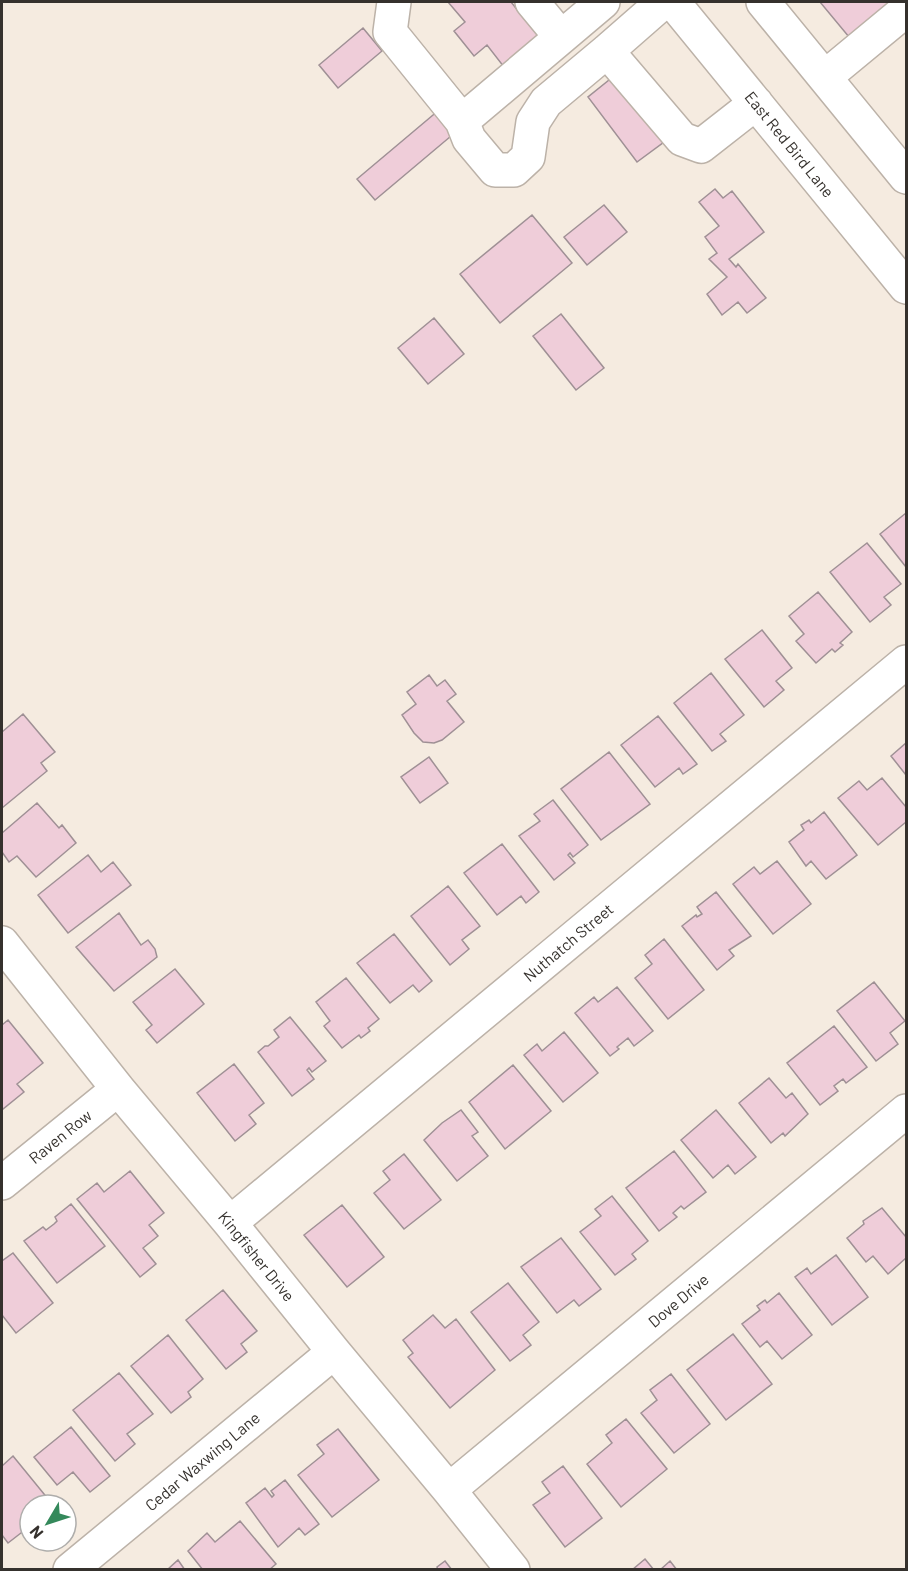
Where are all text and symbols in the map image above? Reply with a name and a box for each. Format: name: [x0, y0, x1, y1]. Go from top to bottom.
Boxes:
street label: East Red Bird Lane: [741, 87, 839, 201]
street label: Nuthatch Street: [519, 899, 617, 985]
street label: Raven Row: [25, 1105, 96, 1167]
street label: Kingfisher Drive: [215, 1207, 299, 1305]
street label: Dove Drive: [644, 1269, 712, 1331]
street label: Cedar Waxwing Lane: [141, 1408, 263, 1514]
north arrow: [18, 1493, 78, 1553]
text: N: [25, 1523, 47, 1543]

